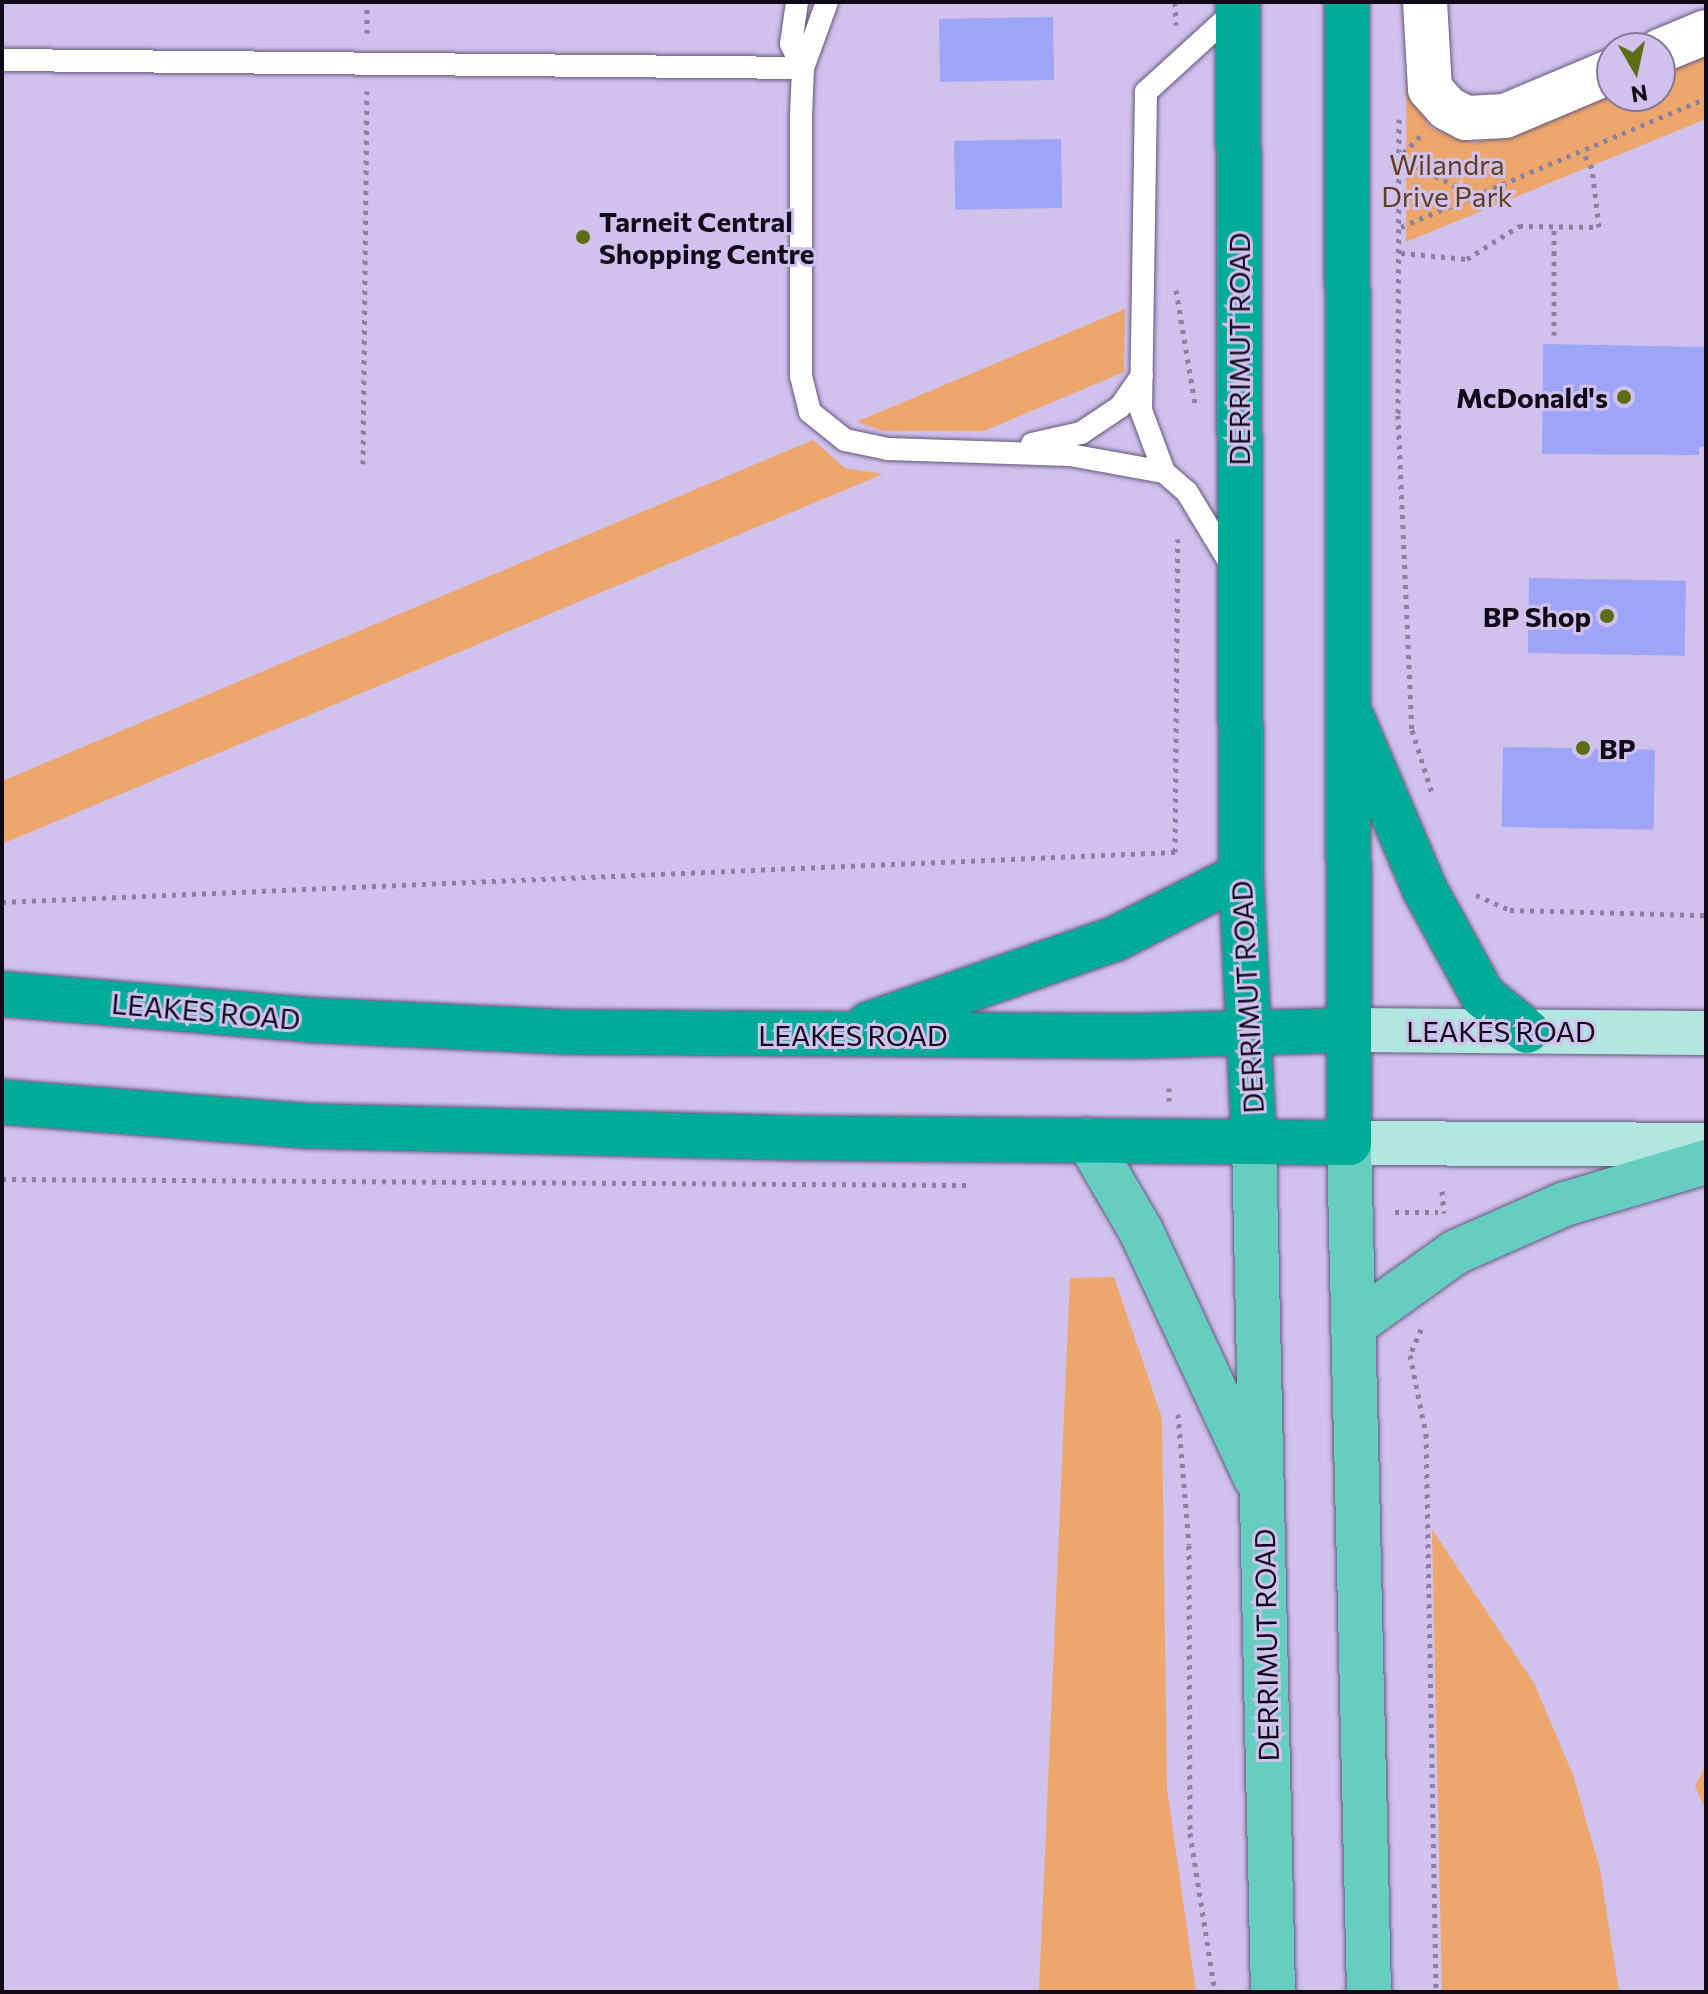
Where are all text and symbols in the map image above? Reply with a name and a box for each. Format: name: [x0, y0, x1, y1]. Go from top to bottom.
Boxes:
north arrow: [1596, 32, 1676, 112]
text: N: [1629, 80, 1650, 109]
park label: Wilandra Drive Park: [1381, 147, 1513, 213]
place label: Tarneit Central Shopping Centre: [599, 204, 814, 270]
marker: Tarneit Central Shopping Centre: [574, 228, 592, 246]
street label: DERRIMUT ROAD: [1222, 232, 1256, 466]
place label: McDonald's: [1456, 380, 1608, 414]
marker: McDonald's: [1615, 388, 1633, 406]
place label: BP Shop: [1483, 599, 1591, 633]
marker: BP Shop: [1598, 607, 1616, 625]
place label: BP: [1599, 731, 1636, 765]
marker: BP: [1574, 739, 1592, 757]
street label: DERRIMUT ROAD: [1224, 880, 1270, 1114]
street label: LEAKES ROAD: [110, 986, 302, 1036]
street label: LEAKES ROAD: [1406, 1014, 1596, 1048]
street label: LEAKES ROAD: [758, 1018, 948, 1052]
street label: DERRIMUT ROAD: [1247, 1528, 1285, 1762]

